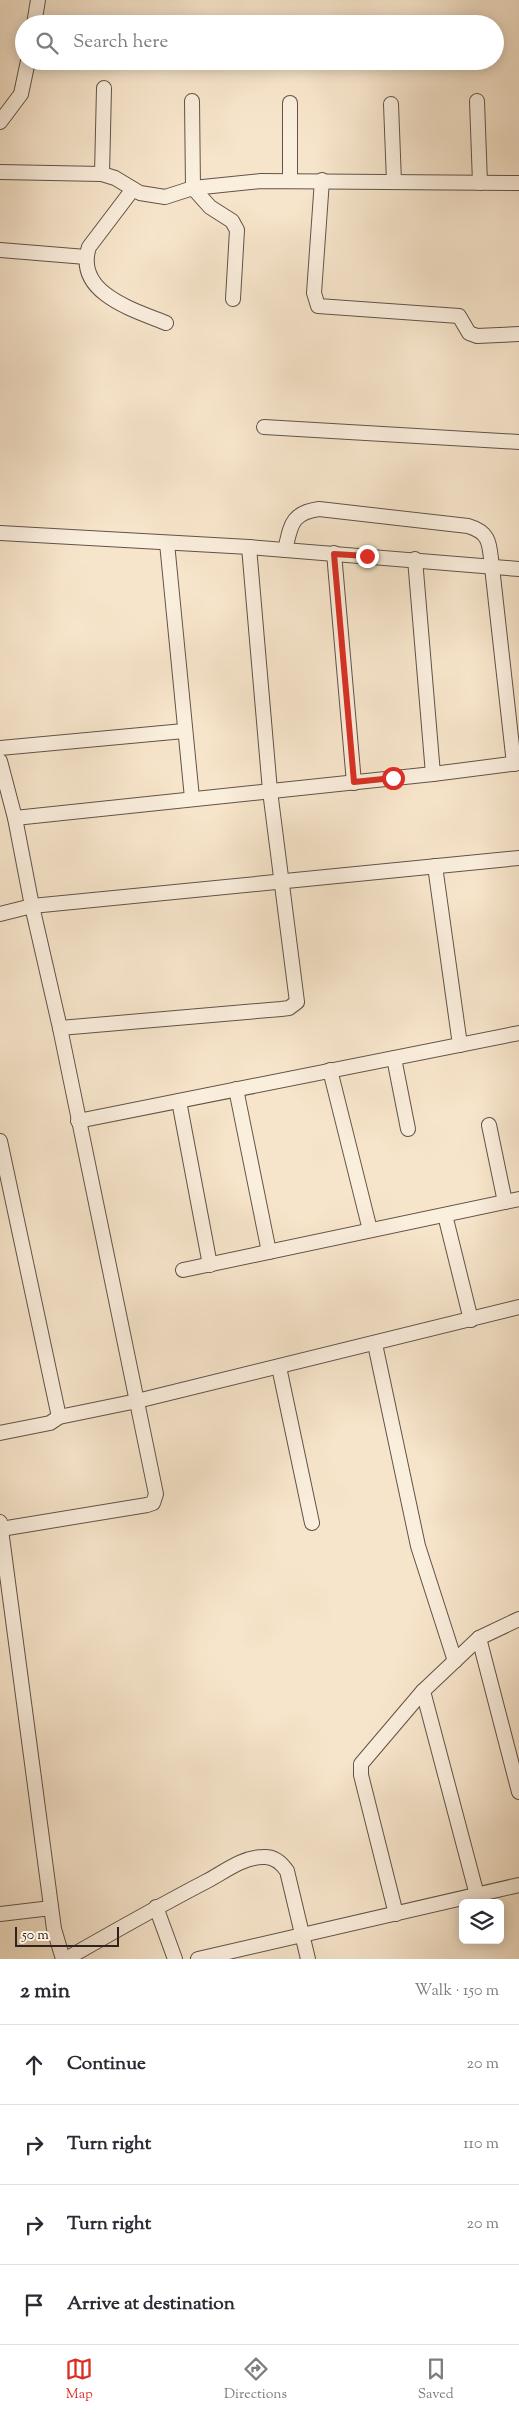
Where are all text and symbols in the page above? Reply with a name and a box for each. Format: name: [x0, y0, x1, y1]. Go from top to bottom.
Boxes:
search box: [15, 15, 504, 70]
icon: search: [33, 29, 61, 57]
text: Search here: [73, 29, 168, 56]
route end: [356, 545, 379, 568]
route start: [382, 767, 405, 790]
map controls: [459, 1899, 504, 1944]
button: layers: [459, 1899, 504, 1944]
scale bar: [15, 1924, 119, 1947]
text: 50 m: [22, 1926, 49, 1946]
text: 2 min: [20, 1977, 70, 2007]
text: Walk · 150 m: [415, 1980, 499, 2003]
icon: ahead: [20, 2051, 48, 2079]
text: Continue: [67, 2051, 146, 2078]
text: 20 m: [466, 2053, 499, 2076]
icon: right: [20, 2131, 48, 2159]
text: Turn right: [67, 2131, 151, 2158]
text: 110 m: [463, 2133, 499, 2156]
icon: right: [20, 2211, 48, 2239]
text: Turn right: [67, 2211, 151, 2238]
text: 20 m: [466, 2213, 499, 2236]
icon: arrive: [20, 2291, 48, 2319]
text: Arrive at destination: [67, 2291, 235, 2318]
tab: Map: [65, 2355, 93, 2405]
tab: Directions: [224, 2355, 287, 2405]
tab: Saved: [418, 2355, 454, 2405]

